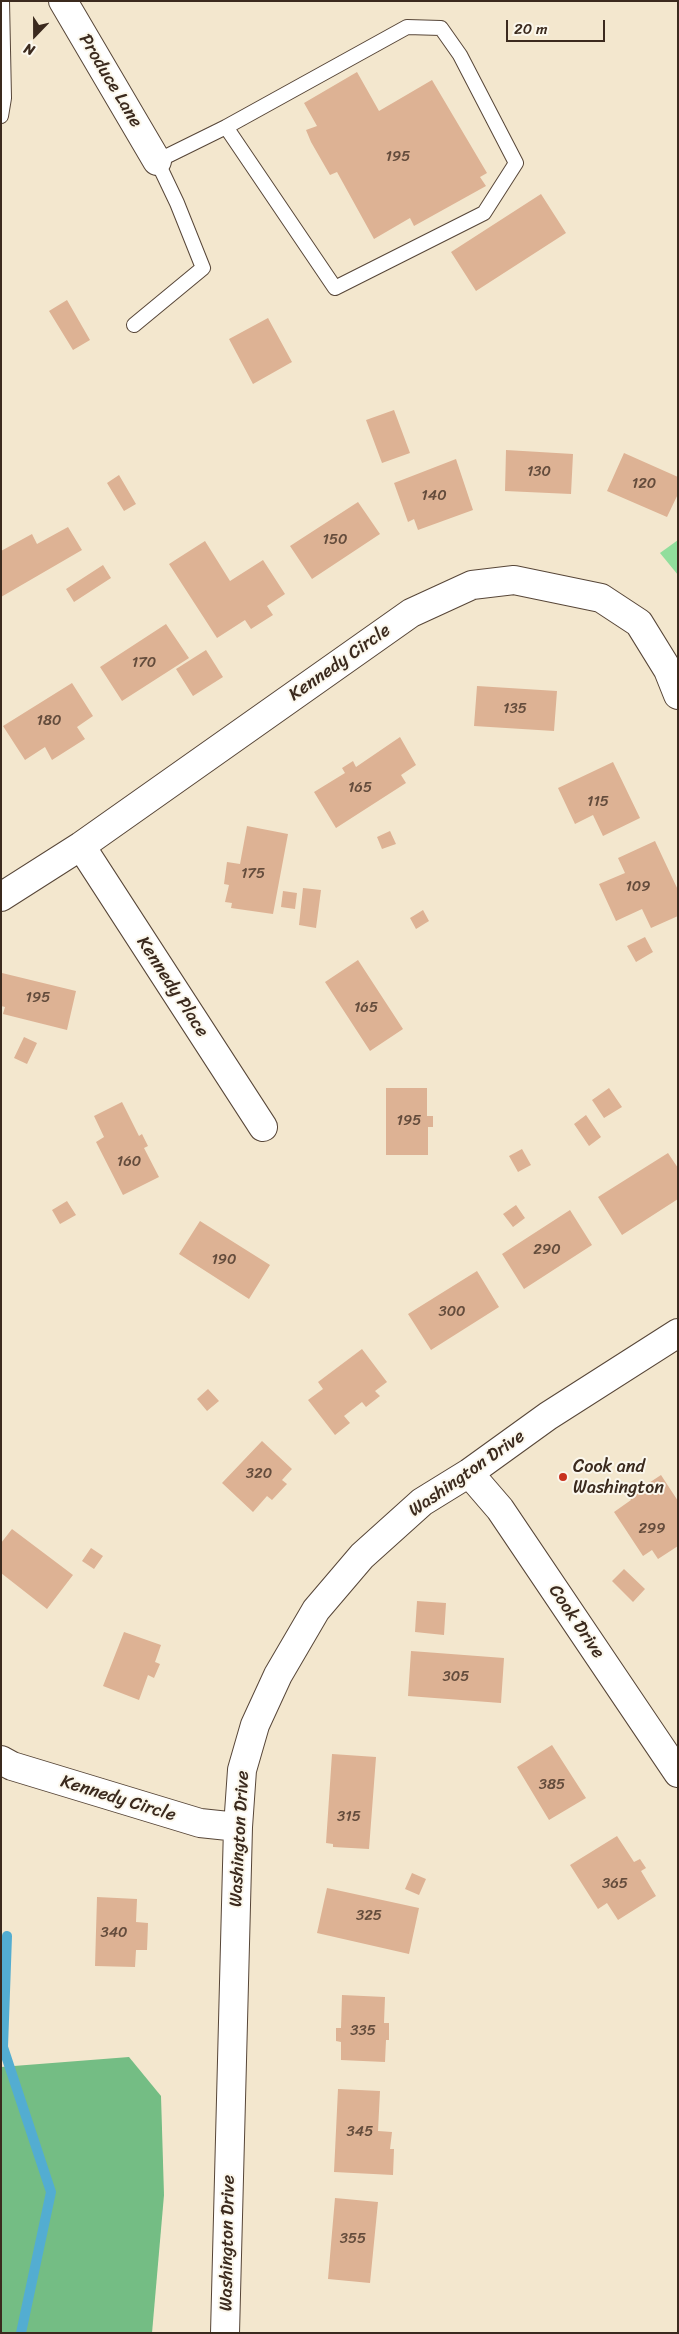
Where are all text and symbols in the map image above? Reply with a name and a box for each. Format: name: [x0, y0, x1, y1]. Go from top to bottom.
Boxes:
north arrow: [10, 10, 60, 60]
scale bar: [509, 10, 608, 42]
text: 20 m: [514, 16, 548, 42]
street label: Produce Lane: [74, 30, 146, 132]
text: N: [20, 36, 38, 63]
house number: 195: [386, 148, 410, 166]
house number: 130: [527, 463, 551, 481]
house number: 120: [632, 475, 656, 493]
house number: 140: [421, 487, 447, 505]
house number: 150: [322, 531, 348, 549]
street label: Kennedy Circle: [285, 620, 395, 706]
house number: 170: [132, 654, 156, 672]
house number: 135: [503, 700, 527, 718]
house number: 180: [37, 712, 61, 730]
house number: 165: [348, 779, 372, 797]
house number: 115: [587, 793, 609, 811]
house number: 175: [241, 865, 265, 883]
house number: 109: [625, 878, 651, 896]
street label: Kennedy Place: [131, 933, 213, 1041]
house number: 195: [26, 989, 50, 1007]
house number: 165: [354, 999, 378, 1017]
house number: 195: [397, 1112, 421, 1130]
house number: 160: [117, 1153, 141, 1171]
house number: 290: [533, 1241, 561, 1259]
house number: 190: [211, 1251, 237, 1269]
house number: 300: [438, 1303, 466, 1321]
street label: Washington Drive: [405, 1426, 529, 1522]
place label: Cook and Washington: [573, 1456, 664, 1498]
house number: 320: [246, 1465, 272, 1483]
marker: Cook and Washington: [557, 1471, 569, 1483]
house number: 299: [638, 1520, 666, 1538]
street label: Cook Drive: [543, 1581, 609, 1663]
house number: 305: [443, 1668, 469, 1686]
street label: Washington Drive: [226, 1770, 254, 1908]
street label: Kennedy Circle: [58, 1771, 178, 1827]
house number: 385: [539, 1776, 565, 1794]
house number: 315: [337, 1808, 361, 1826]
house number: 365: [602, 1875, 628, 1893]
house number: 325: [356, 1907, 382, 1925]
house number: 340: [100, 1924, 128, 1942]
house number: 335: [350, 2022, 376, 2040]
house number: 345: [347, 2123, 373, 2141]
street label: Washington Drive: [216, 2175, 240, 2311]
house number: 355: [340, 2230, 366, 2248]

